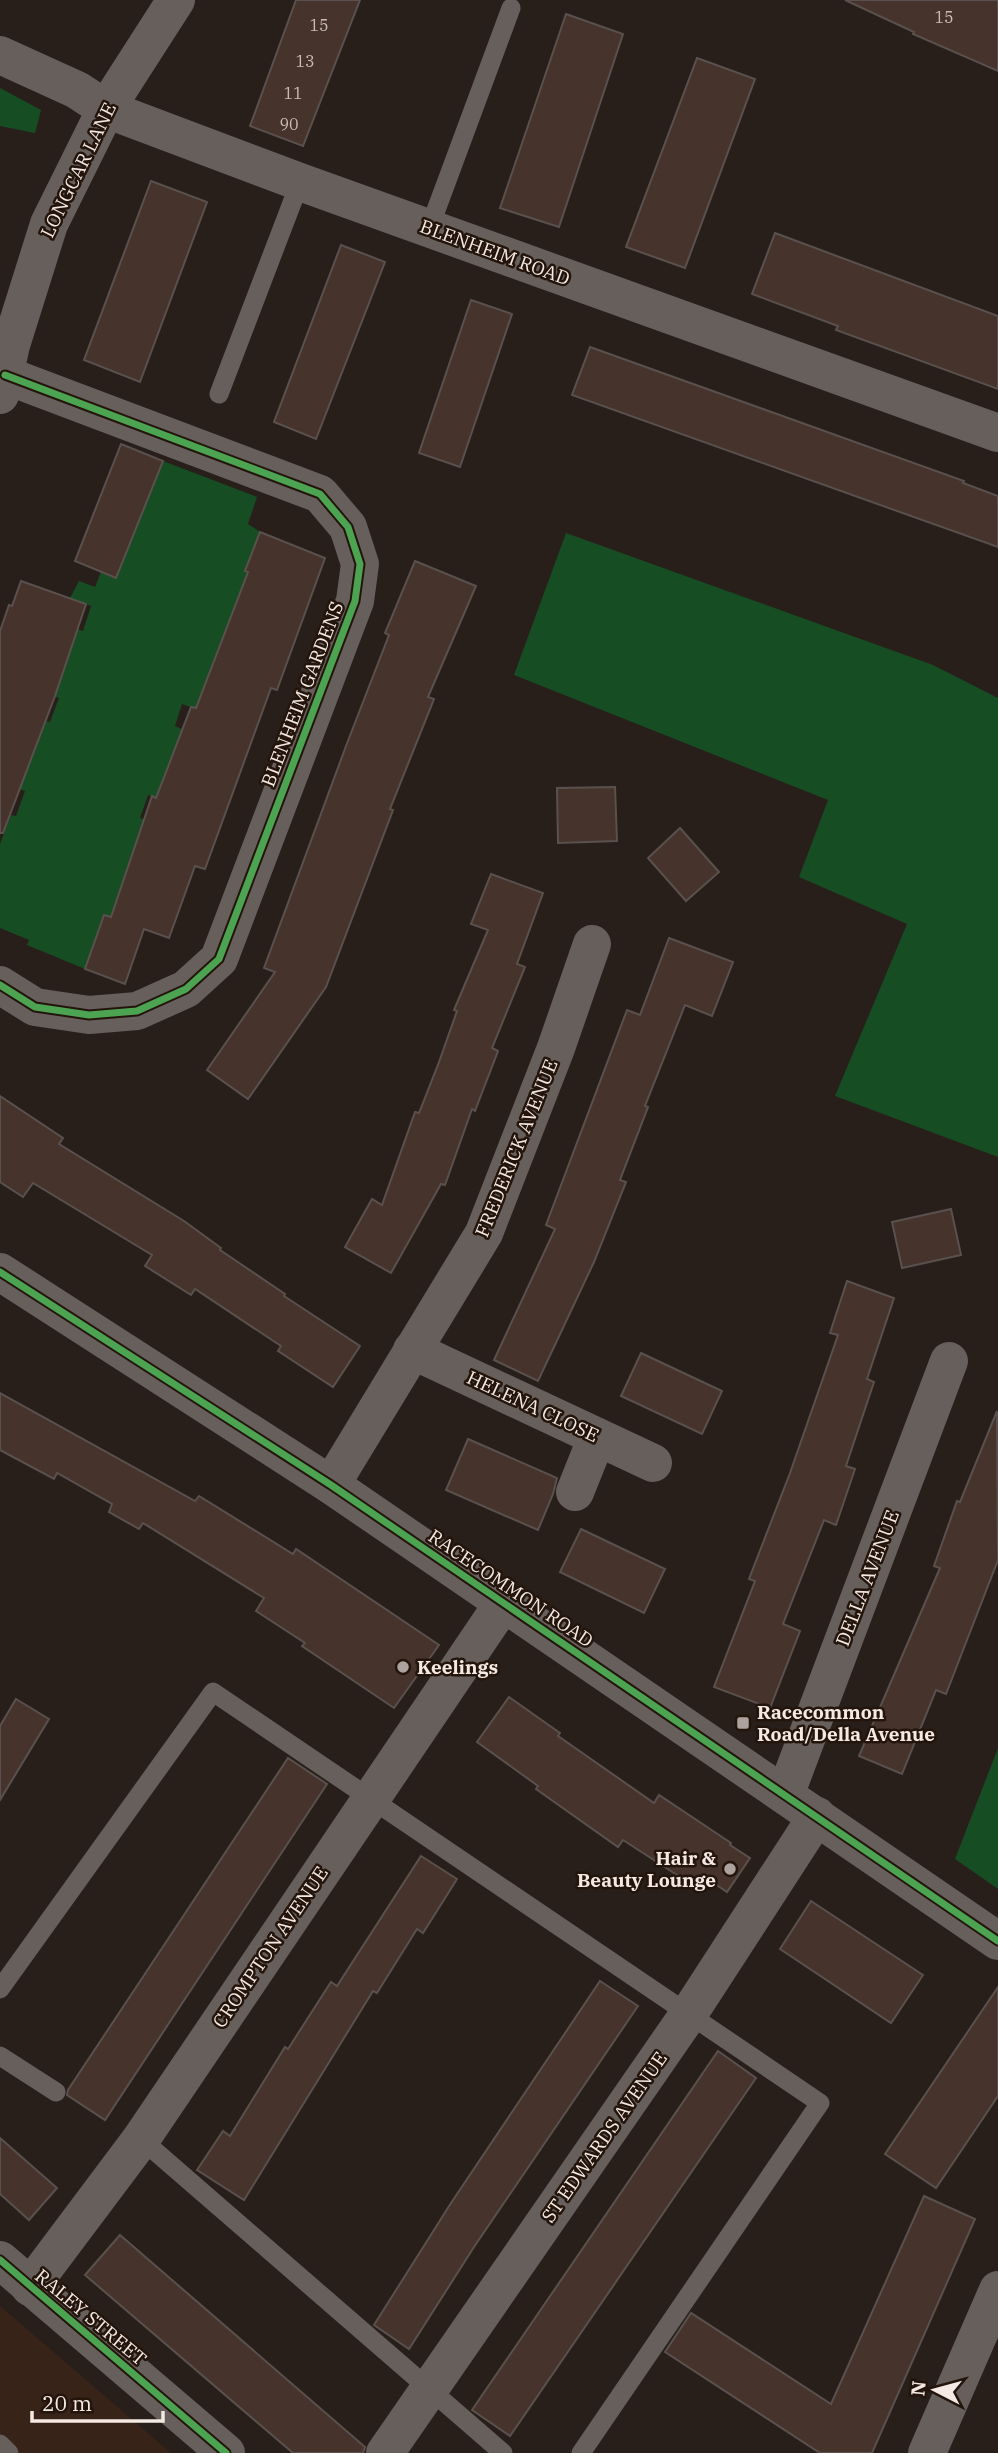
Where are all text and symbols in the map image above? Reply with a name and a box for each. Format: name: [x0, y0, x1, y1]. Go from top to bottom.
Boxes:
house number: 15: [934, 7, 954, 27]
house number: 15: [309, 15, 329, 35]
house number: 13: [295, 51, 315, 71]
house number: 11: [283, 83, 303, 103]
street label: LONGCAR LANE: [35, 99, 121, 241]
house number: 90: [279, 114, 299, 134]
street label: BLENHEIM ROAD: [417, 214, 573, 290]
street label: BLENHEIM GARDENS: [256, 598, 348, 790]
street label: FREDERICK AVENUE: [469, 1056, 563, 1240]
street label: HELENA CLOSE: [463, 1365, 603, 1447]
street label: DELLA AVENUE: [830, 1507, 904, 1649]
street label: RACECOMMON ROAD: [424, 1524, 598, 1652]
place label: Keelings: [417, 1655, 498, 1679]
marker: Keelings: [395, 1659, 411, 1675]
place label: Racecommon Road/Della Avenue: [757, 1700, 935, 1746]
marker: Racecommon Road/Della Avenue: [735, 1715, 751, 1731]
place label: Hair & Beauty Lounge: [577, 1846, 716, 1892]
marker: Hair & Beauty Lounge: [722, 1861, 738, 1877]
street label: CROMPTON AVENUE: [207, 1862, 333, 2032]
street label: ST EDWARDS AVENUE: [536, 2047, 672, 2227]
street label: RALEY STREET: [30, 2263, 152, 2371]
north arrow: [900, 2355, 970, 2425]
text: N: [905, 2379, 931, 2397]
scale bar: [32, 2380, 163, 2424]
text: 20 m: [42, 2389, 92, 2417]

